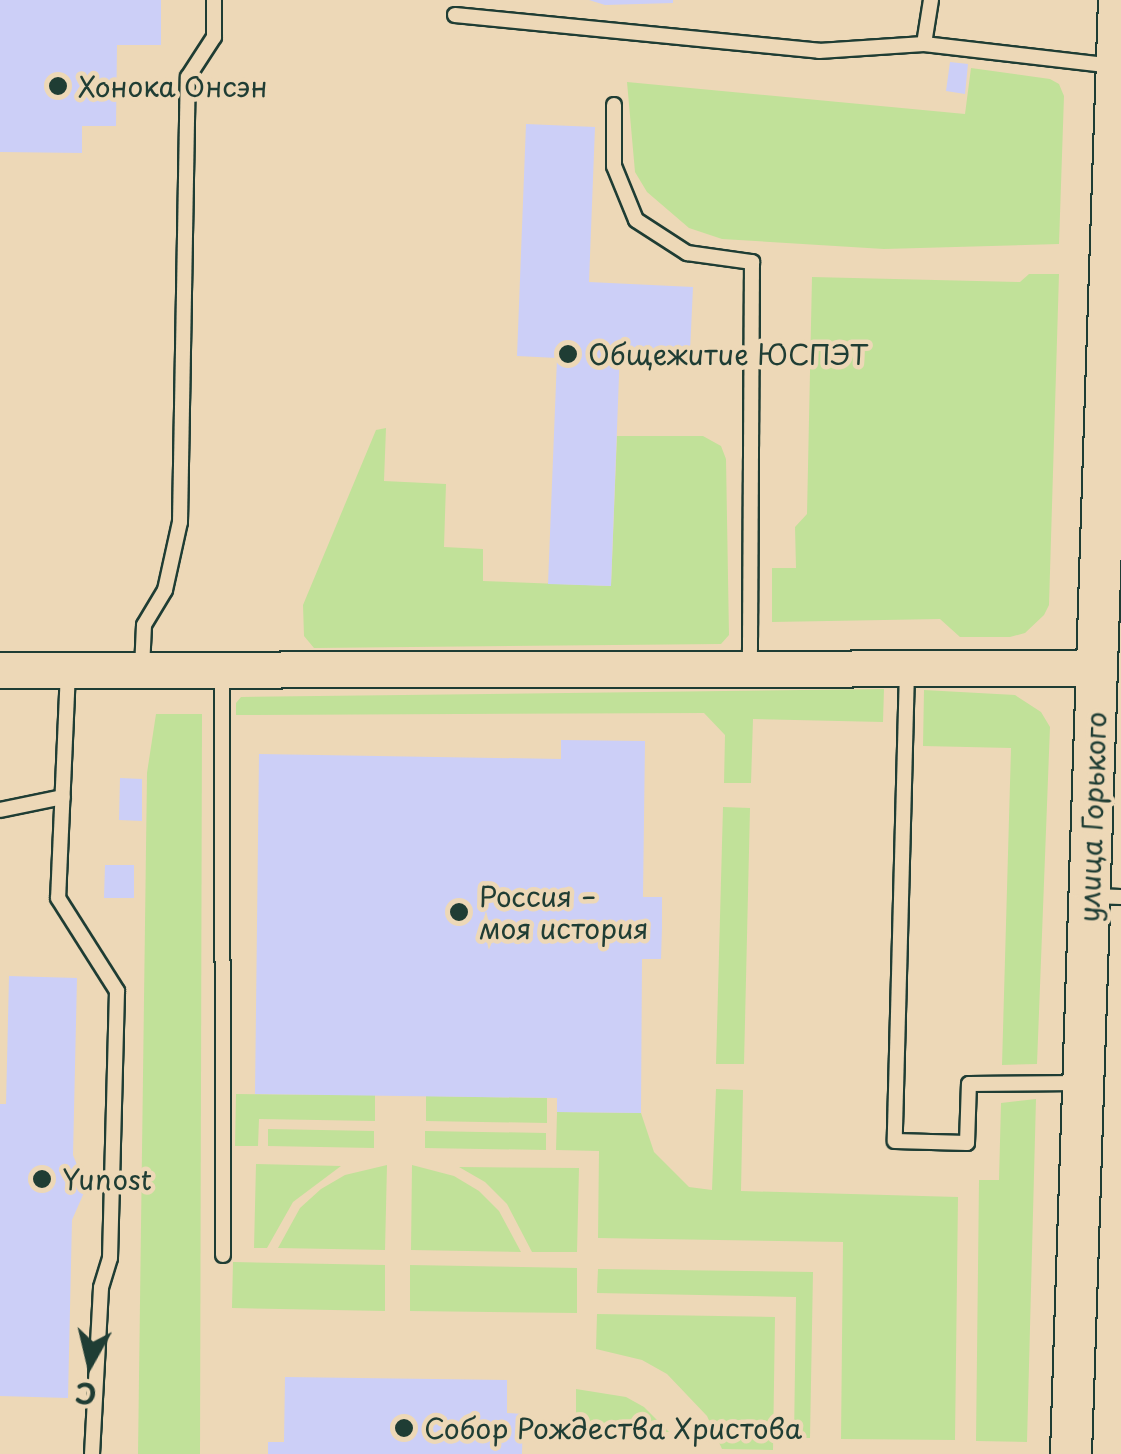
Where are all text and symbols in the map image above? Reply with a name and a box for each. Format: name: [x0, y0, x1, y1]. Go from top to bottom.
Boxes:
place label: Хонока Онсэн: [78, 69, 270, 103]
marker: Хонока Онсэн: [47, 75, 69, 97]
place label: Общежитие ЮСПЭТ: [588, 337, 869, 371]
marker: Общежитие ЮСПЭТ: [557, 343, 579, 365]
street label: улица Горького: [1072, 710, 1112, 924]
place label: Россия – моя история: [479, 879, 651, 945]
marker: Россия – моя история: [448, 901, 470, 923]
place label: Yunost: [62, 1162, 152, 1196]
marker: Yunost: [31, 1168, 53, 1190]
north arrow: [40, 1314, 140, 1414]
text: С: [72, 1371, 99, 1417]
place label: Собор Рождества Христова: [424, 1411, 802, 1445]
marker: Собор Рождества Христова: [393, 1417, 415, 1439]

